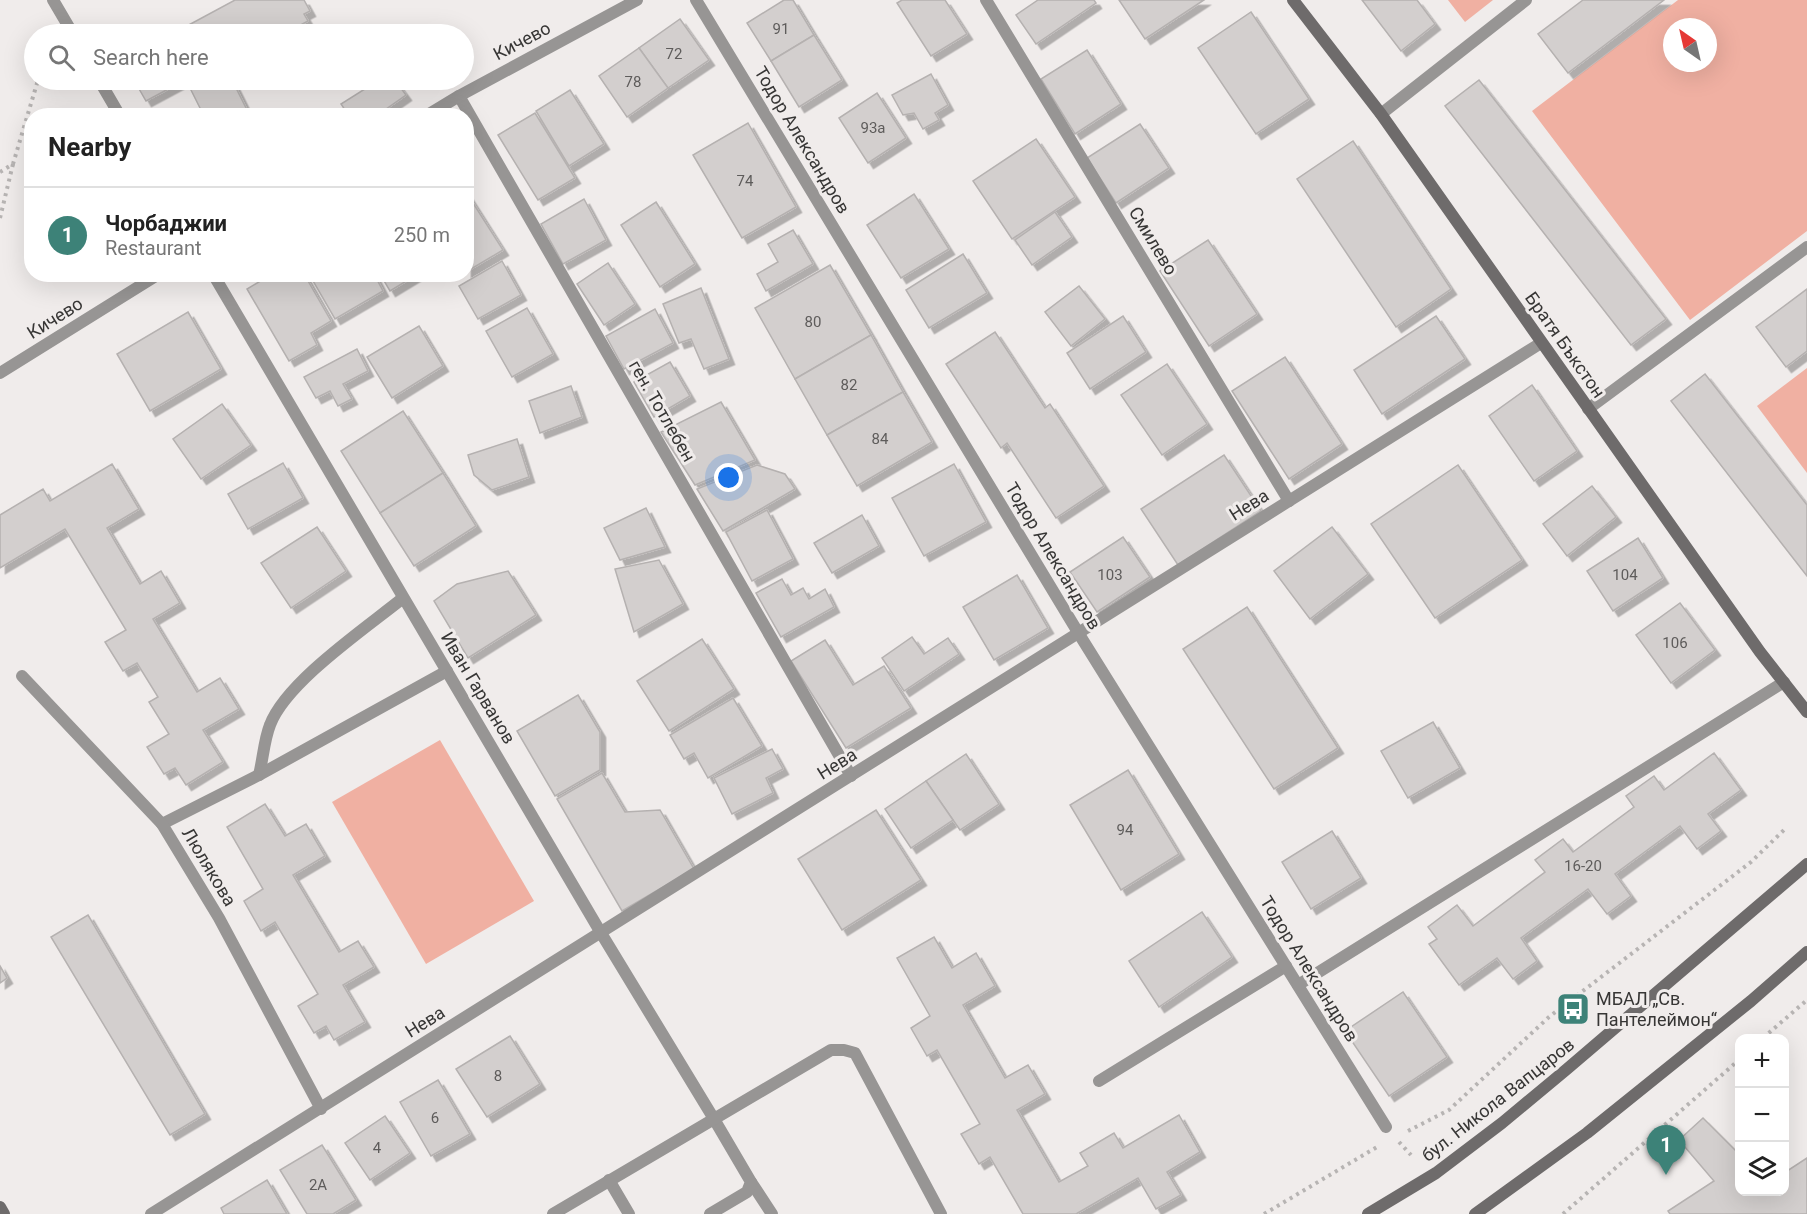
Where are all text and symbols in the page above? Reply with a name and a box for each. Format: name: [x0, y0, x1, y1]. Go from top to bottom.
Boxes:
street label: Кичево: [490, 17, 554, 64]
north arrow: [1663, 18, 1717, 72]
house number: 91: [773, 20, 789, 38]
search box: [24, 24, 474, 90]
icon: search: [45, 41, 78, 74]
text: Search here: [93, 45, 209, 70]
house number: 72: [666, 45, 682, 63]
street label: Тодор Александров: [750, 62, 855, 217]
house number: 78: [625, 73, 641, 91]
house number: 93a: [860, 119, 886, 137]
text: Nearby: [48, 132, 131, 162]
house number: 74: [737, 172, 754, 190]
street label: Смилево: [1125, 203, 1182, 279]
text: Чорбаджии: [105, 211, 227, 236]
text: 1: [62, 223, 73, 247]
text: 250 m: [394, 223, 450, 247]
text: Restaurant: [105, 236, 202, 260]
street label: Братя Бъкстон: [1521, 288, 1610, 402]
street label: Кичево: [23, 292, 86, 343]
house number: 80: [805, 313, 821, 331]
street label: ген. Тотлебен: [625, 356, 700, 465]
house number: 82: [841, 376, 857, 394]
house number: 84: [872, 430, 889, 448]
your location: [714, 463, 743, 492]
street label: Тодор Александров: [1001, 478, 1106, 633]
street label: Нева: [1225, 484, 1272, 525]
house number: 103: [1097, 566, 1123, 584]
house number: 104: [1612, 566, 1638, 584]
street label: Иван Гарванов: [437, 628, 520, 748]
house number: 106: [1662, 634, 1688, 652]
street label: Нева: [813, 743, 860, 784]
house number: 94: [1117, 821, 1134, 839]
street label: Люлякова: [178, 824, 241, 910]
house number: 16-20: [1564, 857, 1602, 875]
street label: Тодор Александров: [1256, 892, 1363, 1045]
place label: МБАЛ „Св. Пантелеймон“: [1596, 988, 1718, 1030]
bus stop icon: МБАЛ „Св. Пантелеймон“: [1555, 991, 1591, 1027]
street label: Нева: [401, 1001, 448, 1042]
street label: бул. Никола Вапцаров: [1417, 1034, 1578, 1166]
map controls: [1735, 1034, 1789, 1196]
button: +: [1735, 1034, 1789, 1088]
house number: 8: [494, 1067, 502, 1085]
button: −: [1735, 1088, 1789, 1142]
house number: 6: [431, 1109, 439, 1127]
pin: 1: [1646, 1126, 1686, 1175]
house number: 4: [373, 1139, 382, 1157]
button: layers: [1735, 1142, 1789, 1196]
house number: 2А: [309, 1176, 327, 1194]

